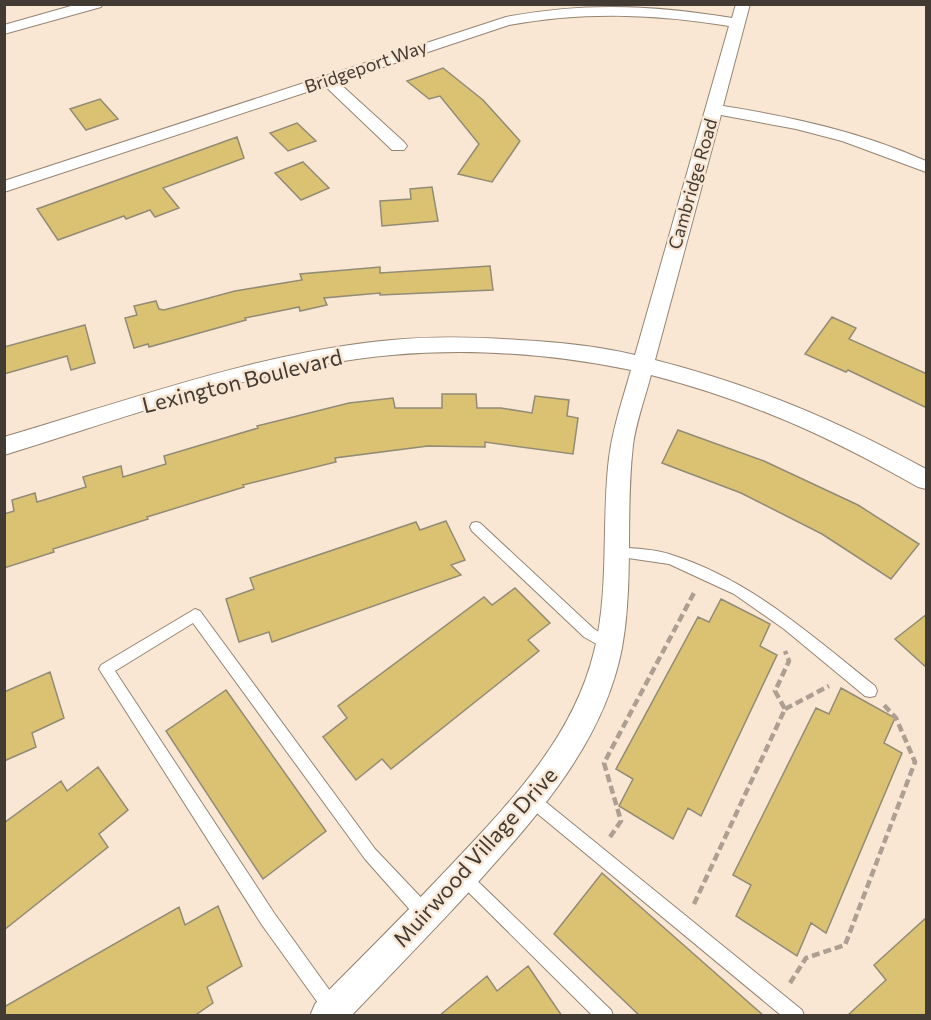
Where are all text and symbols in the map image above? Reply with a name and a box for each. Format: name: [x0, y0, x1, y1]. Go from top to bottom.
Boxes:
street label: Bridgeport Way: [301, 35, 430, 97]
street label: Cambridge Road: [663, 116, 721, 252]
street label: Lexington Boulevard: [139, 343, 345, 418]
street label: Muirwood Village Drive: [387, 761, 562, 952]

